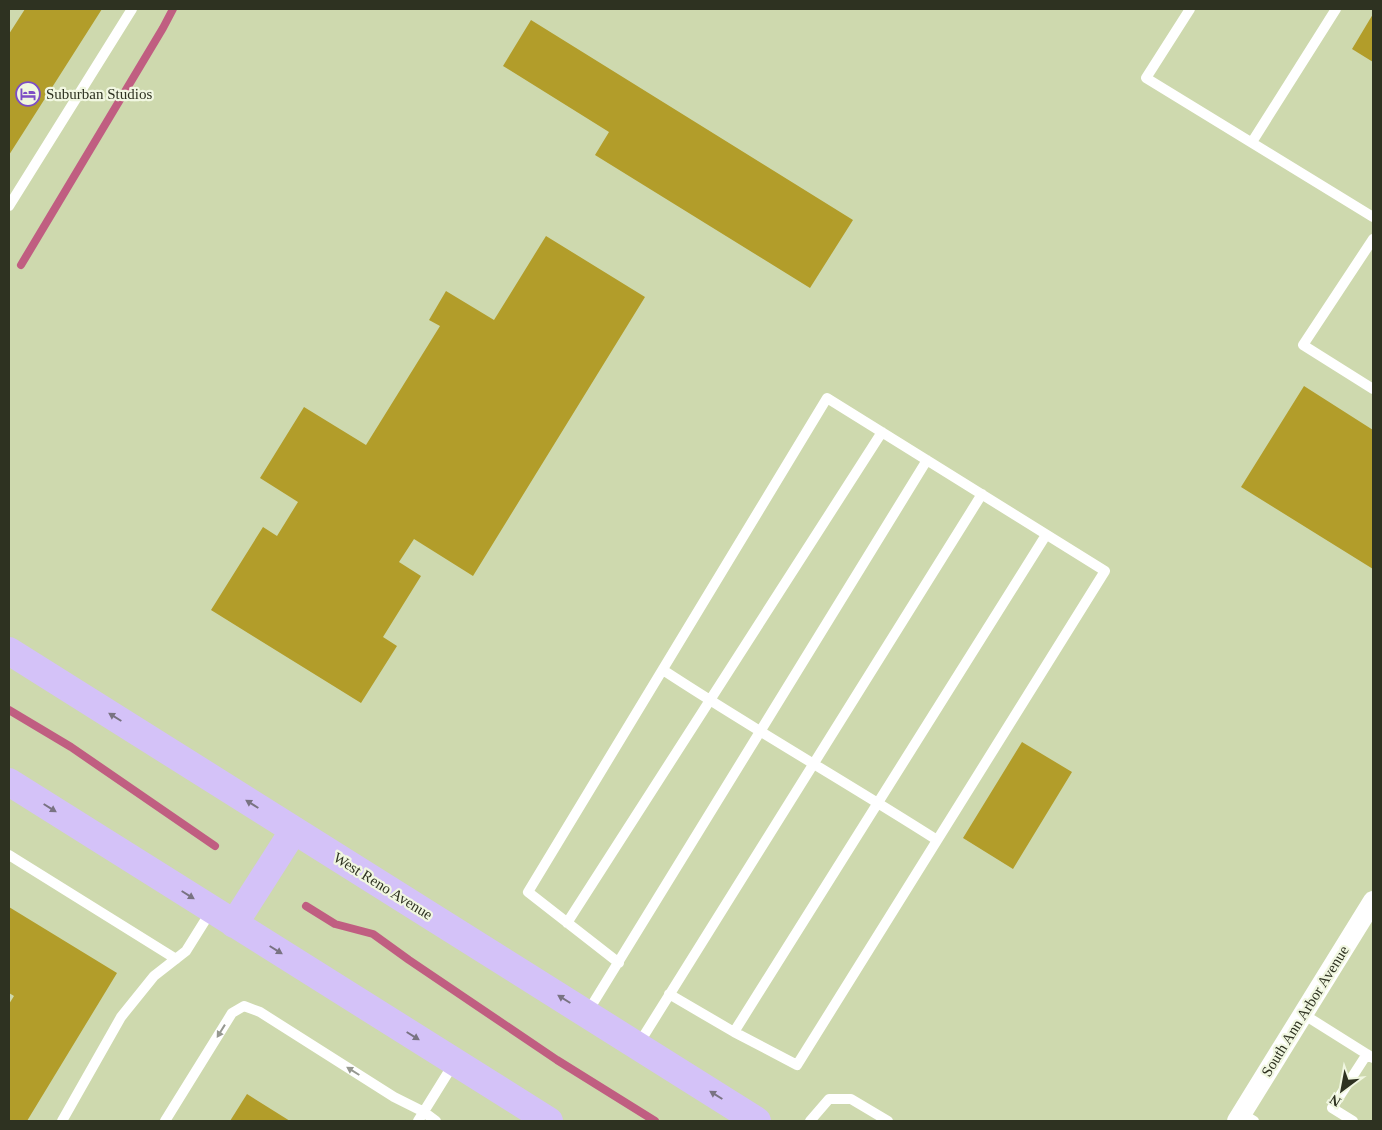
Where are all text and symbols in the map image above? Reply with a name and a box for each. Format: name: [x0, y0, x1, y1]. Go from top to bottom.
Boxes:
hotel icon: Suburban Studios: [15, 81, 41, 107]
place label: Suburban Studios: [46, 86, 152, 102]
one-way arrow: [108, 713, 121, 722]
one-way arrow: [246, 799, 259, 809]
one-way arrow: [43, 803, 57, 813]
street label: West Reno Avenue: [331, 849, 436, 923]
one-way arrow: [181, 890, 194, 899]
street label: South Ann Arbor Avenue: [1258, 942, 1352, 1079]
one-way arrow: [269, 945, 282, 954]
one-way arrow: [557, 995, 570, 1004]
one-way arrow: [216, 1025, 225, 1038]
one-way arrow: [407, 1031, 420, 1041]
north arrow: [1317, 1065, 1367, 1115]
one-way arrow: [346, 1066, 359, 1075]
one-way arrow: [709, 1091, 722, 1100]
text: N: [1327, 1092, 1344, 1110]

